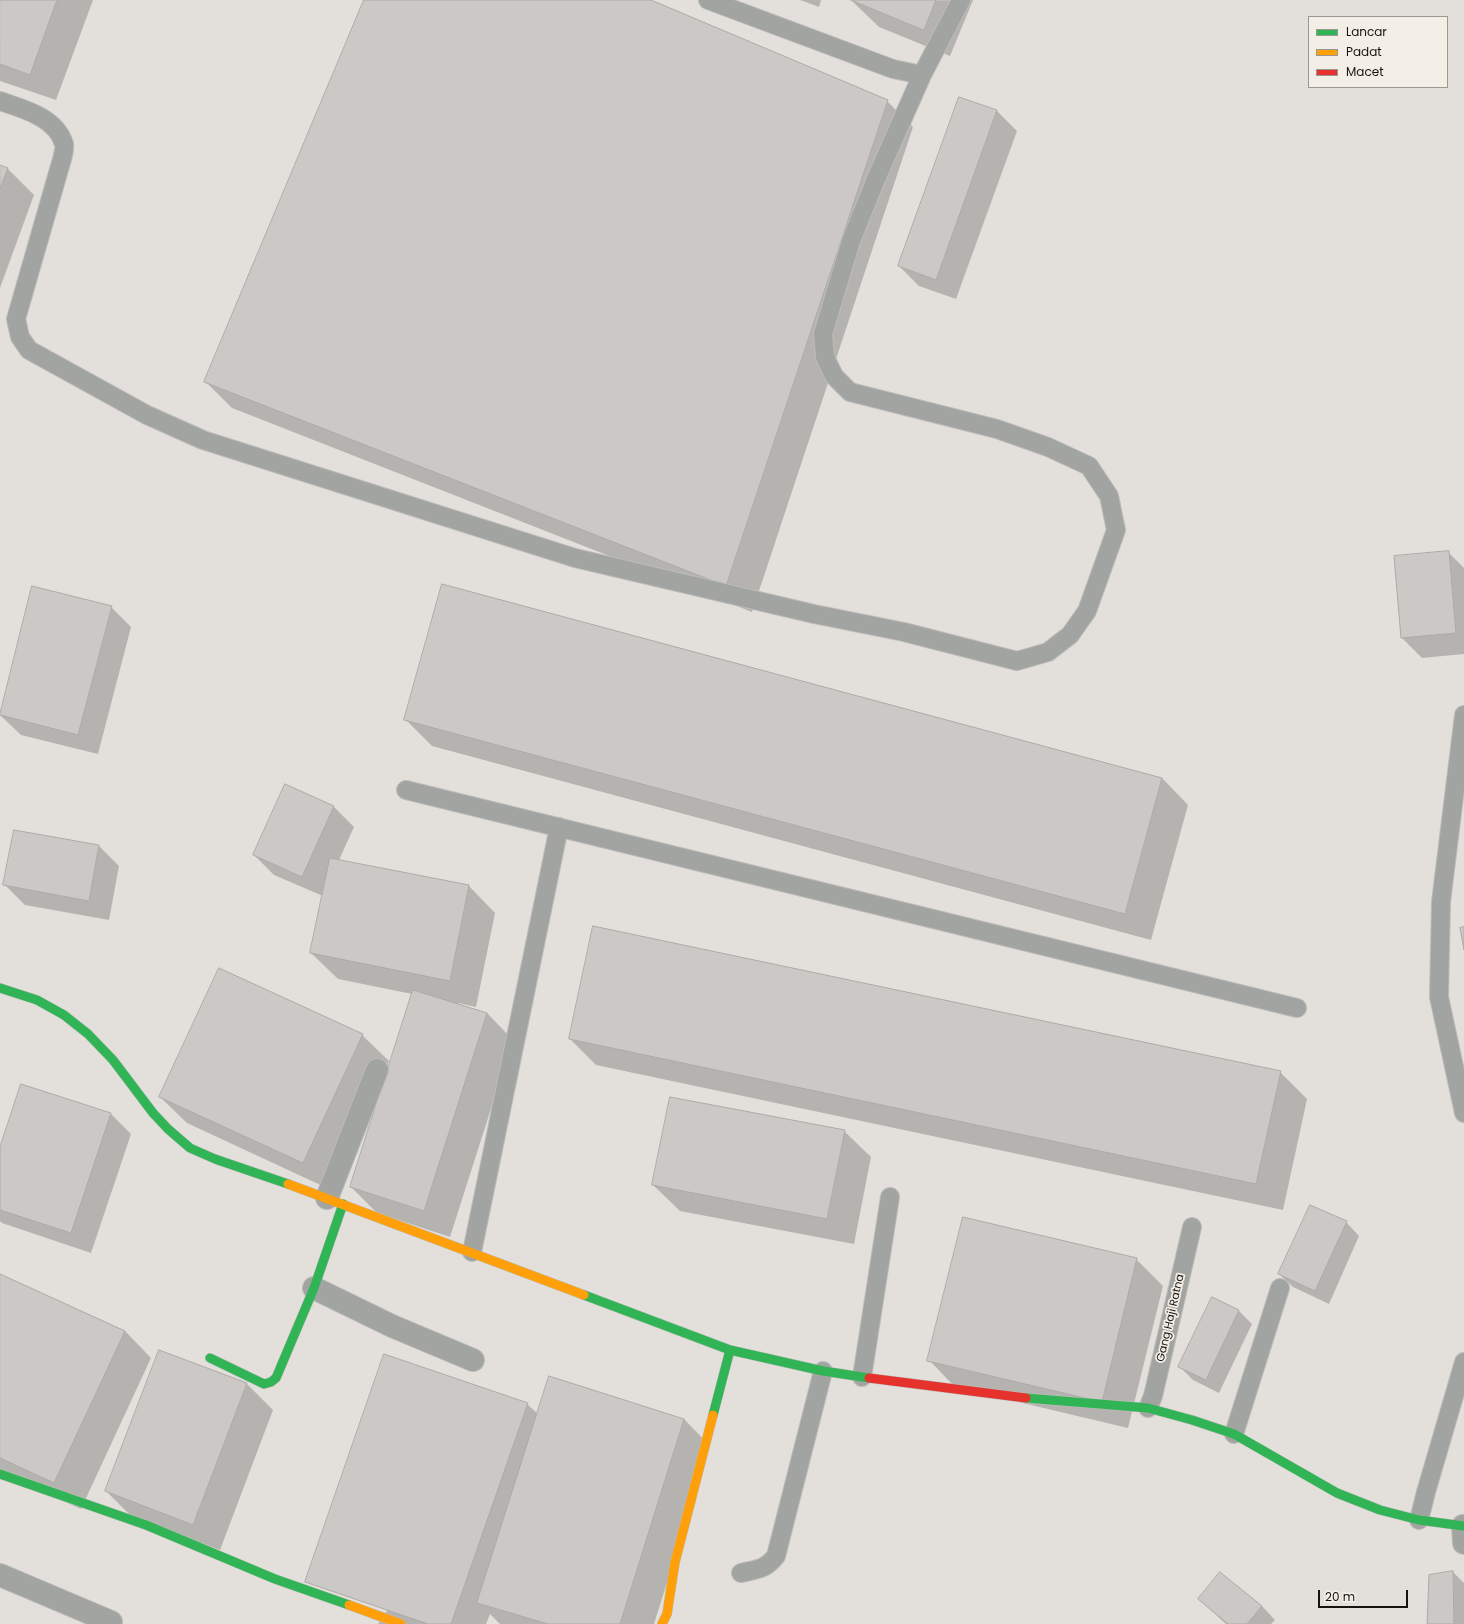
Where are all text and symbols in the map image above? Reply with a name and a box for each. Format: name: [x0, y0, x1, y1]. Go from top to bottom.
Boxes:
legend: [1308, 16, 1448, 88]
text: Lancar: [1346, 23, 1387, 40]
text: Padat: [1346, 43, 1382, 60]
text: Macet: [1346, 63, 1384, 80]
street label: Gang Haji Ratna: [1155, 1273, 1187, 1363]
scale bar: [1320, 1582, 1410, 1608]
text: 20 m: [1325, 1588, 1355, 1605]

